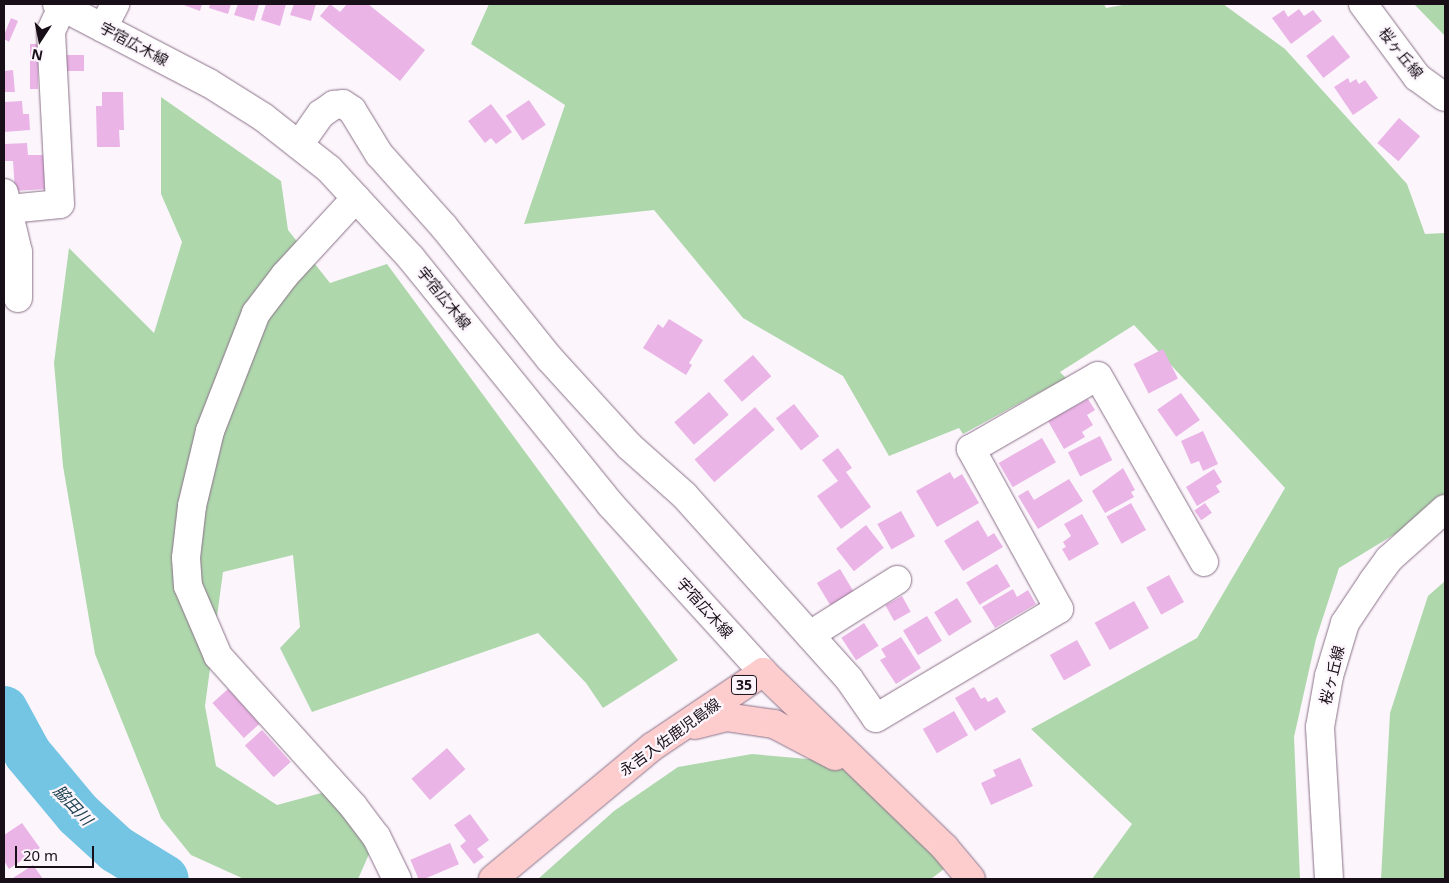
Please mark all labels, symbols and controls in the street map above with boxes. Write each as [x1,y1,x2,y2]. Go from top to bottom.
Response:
north arrow [15,15,65,65]
street label: 宇宿広木線 [97,18,171,70]
street label: 桜ヶ丘線 [1375,24,1427,82]
text: N [30,45,44,66]
street label: 宇宿広木線 [413,263,475,333]
street label: 宇宿広木線 [673,574,737,642]
street label: 桜ヶ丘線 [1316,644,1348,706]
road number: 35 [730,674,758,696]
street label: 永吉入佐鹿児島線 [616,694,724,780]
water label: 脇田川 [50,781,96,829]
scale bar [18,836,96,868]
text: 20 m [23,845,58,865]

